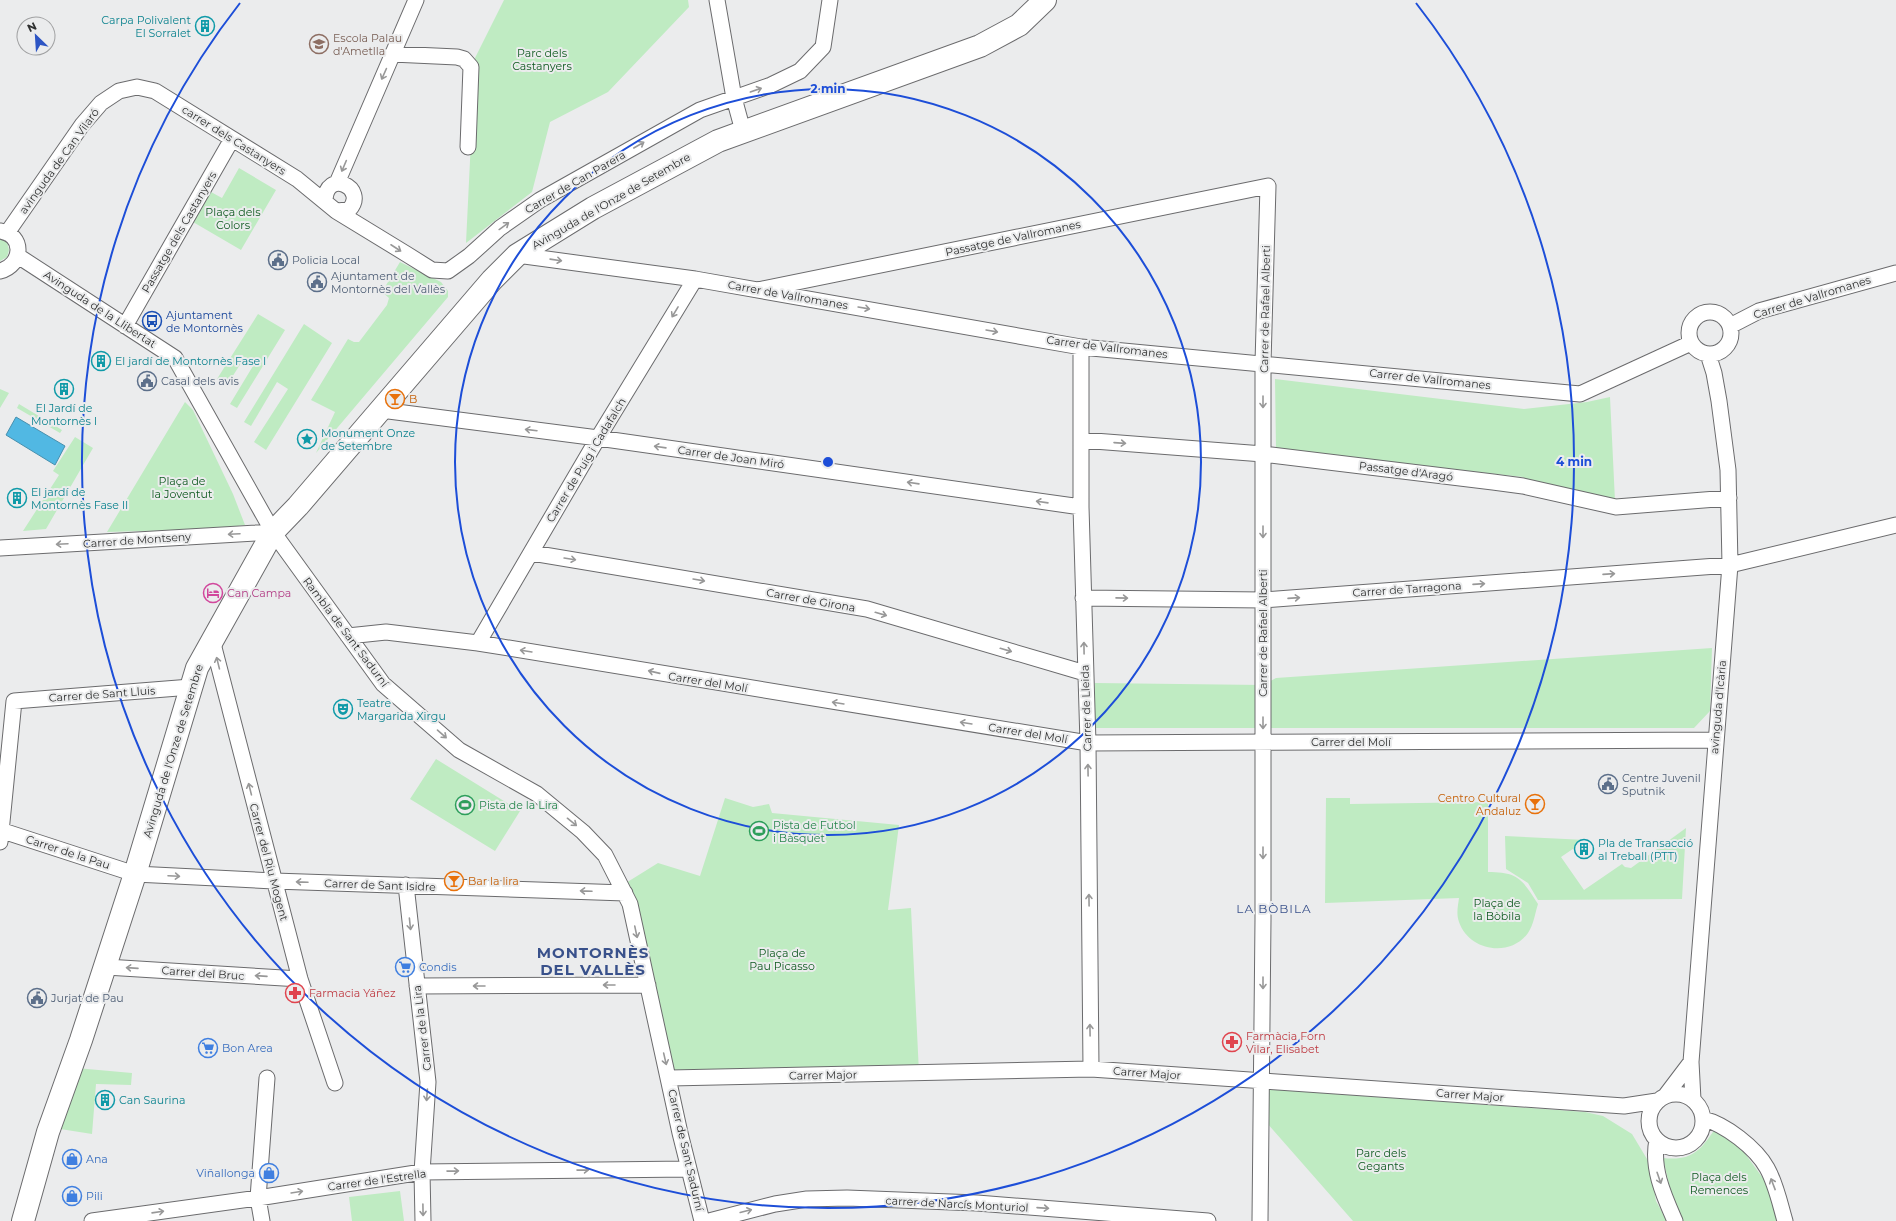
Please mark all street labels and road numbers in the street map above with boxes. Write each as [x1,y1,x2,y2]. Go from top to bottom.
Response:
street label: carrer dels Castanyers [179,102,289,178]
street label: avinguda de Can Vilaró [16,105,102,217]
street label: Carrer de Can Parera [522,147,628,217]
street label: Avinguda de l'Onze de Setembre [529,150,693,252]
street label: Passatge dels Castanyers [138,168,220,295]
street label: Passatge de Vallromanes [944,217,1083,259]
street label: Carrer de Rafael Alberti [1257,245,1273,373]
street label: Avinguda de la Llibertat [41,267,159,351]
street label: Carrer de Vallromanes [1752,272,1873,322]
street label: Carrer de Vallromanes [727,278,850,313]
street label: Carrer de Vallromanes [1046,333,1169,361]
street label: Carrer de Vallromanes [1369,366,1492,392]
street label: Carrer de Puig i Cadafalch [543,395,629,525]
street label: Carrer de Joan Miró [677,443,785,471]
street label: Passatge d'Aragó [1358,458,1454,484]
street label: Carrer de Montseny [83,529,191,551]
street label: Carrer de Rafael Alberti [1256,569,1270,697]
street label: Rambla de Sant Sadurní [300,574,392,690]
street label: Carrer de Tarragona [1352,578,1462,600]
street label: Carrer de Girona [765,585,857,615]
street label: avinguda d'Icària [1707,660,1729,754]
street label: Avinguda de l'Onze de Setembre [140,662,206,839]
street label: Carrer de Lleida [1077,664,1095,752]
street label: Carrer del Molí [667,669,750,695]
street label: Carrer de Sant Lluis [48,683,156,705]
street label: Carrer del Molí [987,720,1070,746]
street label: Carrer del Molí [1311,735,1392,749]
street label: Carrer del Riu Mogent [247,802,292,923]
street label: Carrer de la Pau [24,832,112,872]
street label: Carrer de Sant Isidre [324,876,436,894]
street label: Carrer del Bruc [161,963,245,983]
street label: Carrer de la Lira [410,984,434,1072]
street label: Carrer Major [1113,1064,1181,1082]
street label: Carrer Major [789,1067,857,1083]
street label: Carrer Major [1436,1086,1504,1104]
street label: Carrer de Sant Sadurní [665,1088,707,1213]
street label: Carrer de l'Estrella [327,1166,427,1194]
street label: carrer de Narcís Monturiol [885,1193,1029,1215]

